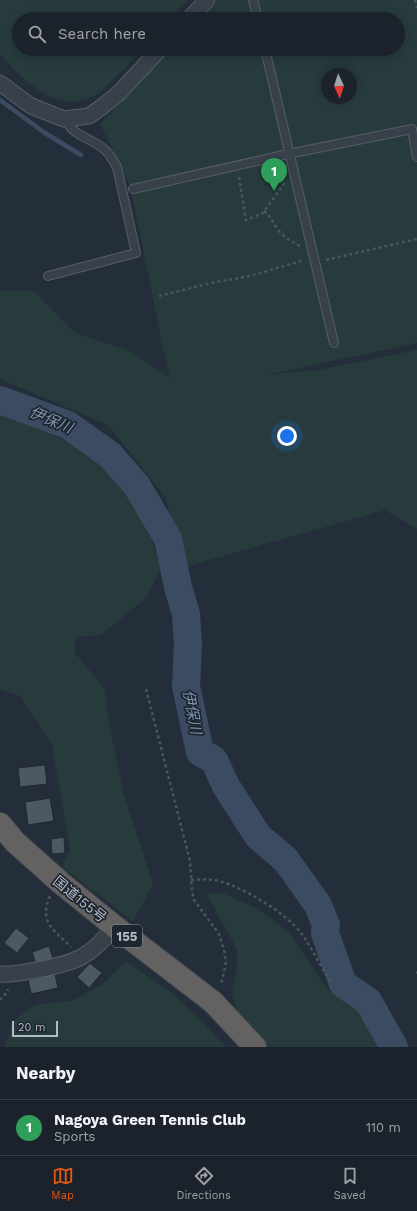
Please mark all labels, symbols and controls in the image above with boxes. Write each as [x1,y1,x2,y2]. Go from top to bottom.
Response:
search box [12,12,405,56]
icon: search [26,23,48,45]
text: Search here [58,25,146,43]
north arrow [321,68,357,104]
pin: 1 [261,158,287,191]
water label: 伊保川 [27,403,77,438]
your location [277,426,297,446]
water label: 伊保川 [179,688,206,738]
street label: 国道155号 [50,873,110,925]
road number: 155 [112,925,142,947]
scale bar [12,1019,58,1038]
text: 20 m [18,1021,46,1034]
text: Nearby [16,1063,75,1083]
text: Nagoya Green Tennis Club [54,1111,246,1129]
text: 1 [26,1120,32,1135]
text: 110 m [366,1120,401,1135]
text: Sports [54,1129,95,1144]
tab: Map [51,1165,74,1202]
tab: Directions [177,1165,231,1202]
tab: Saved [334,1165,366,1202]

